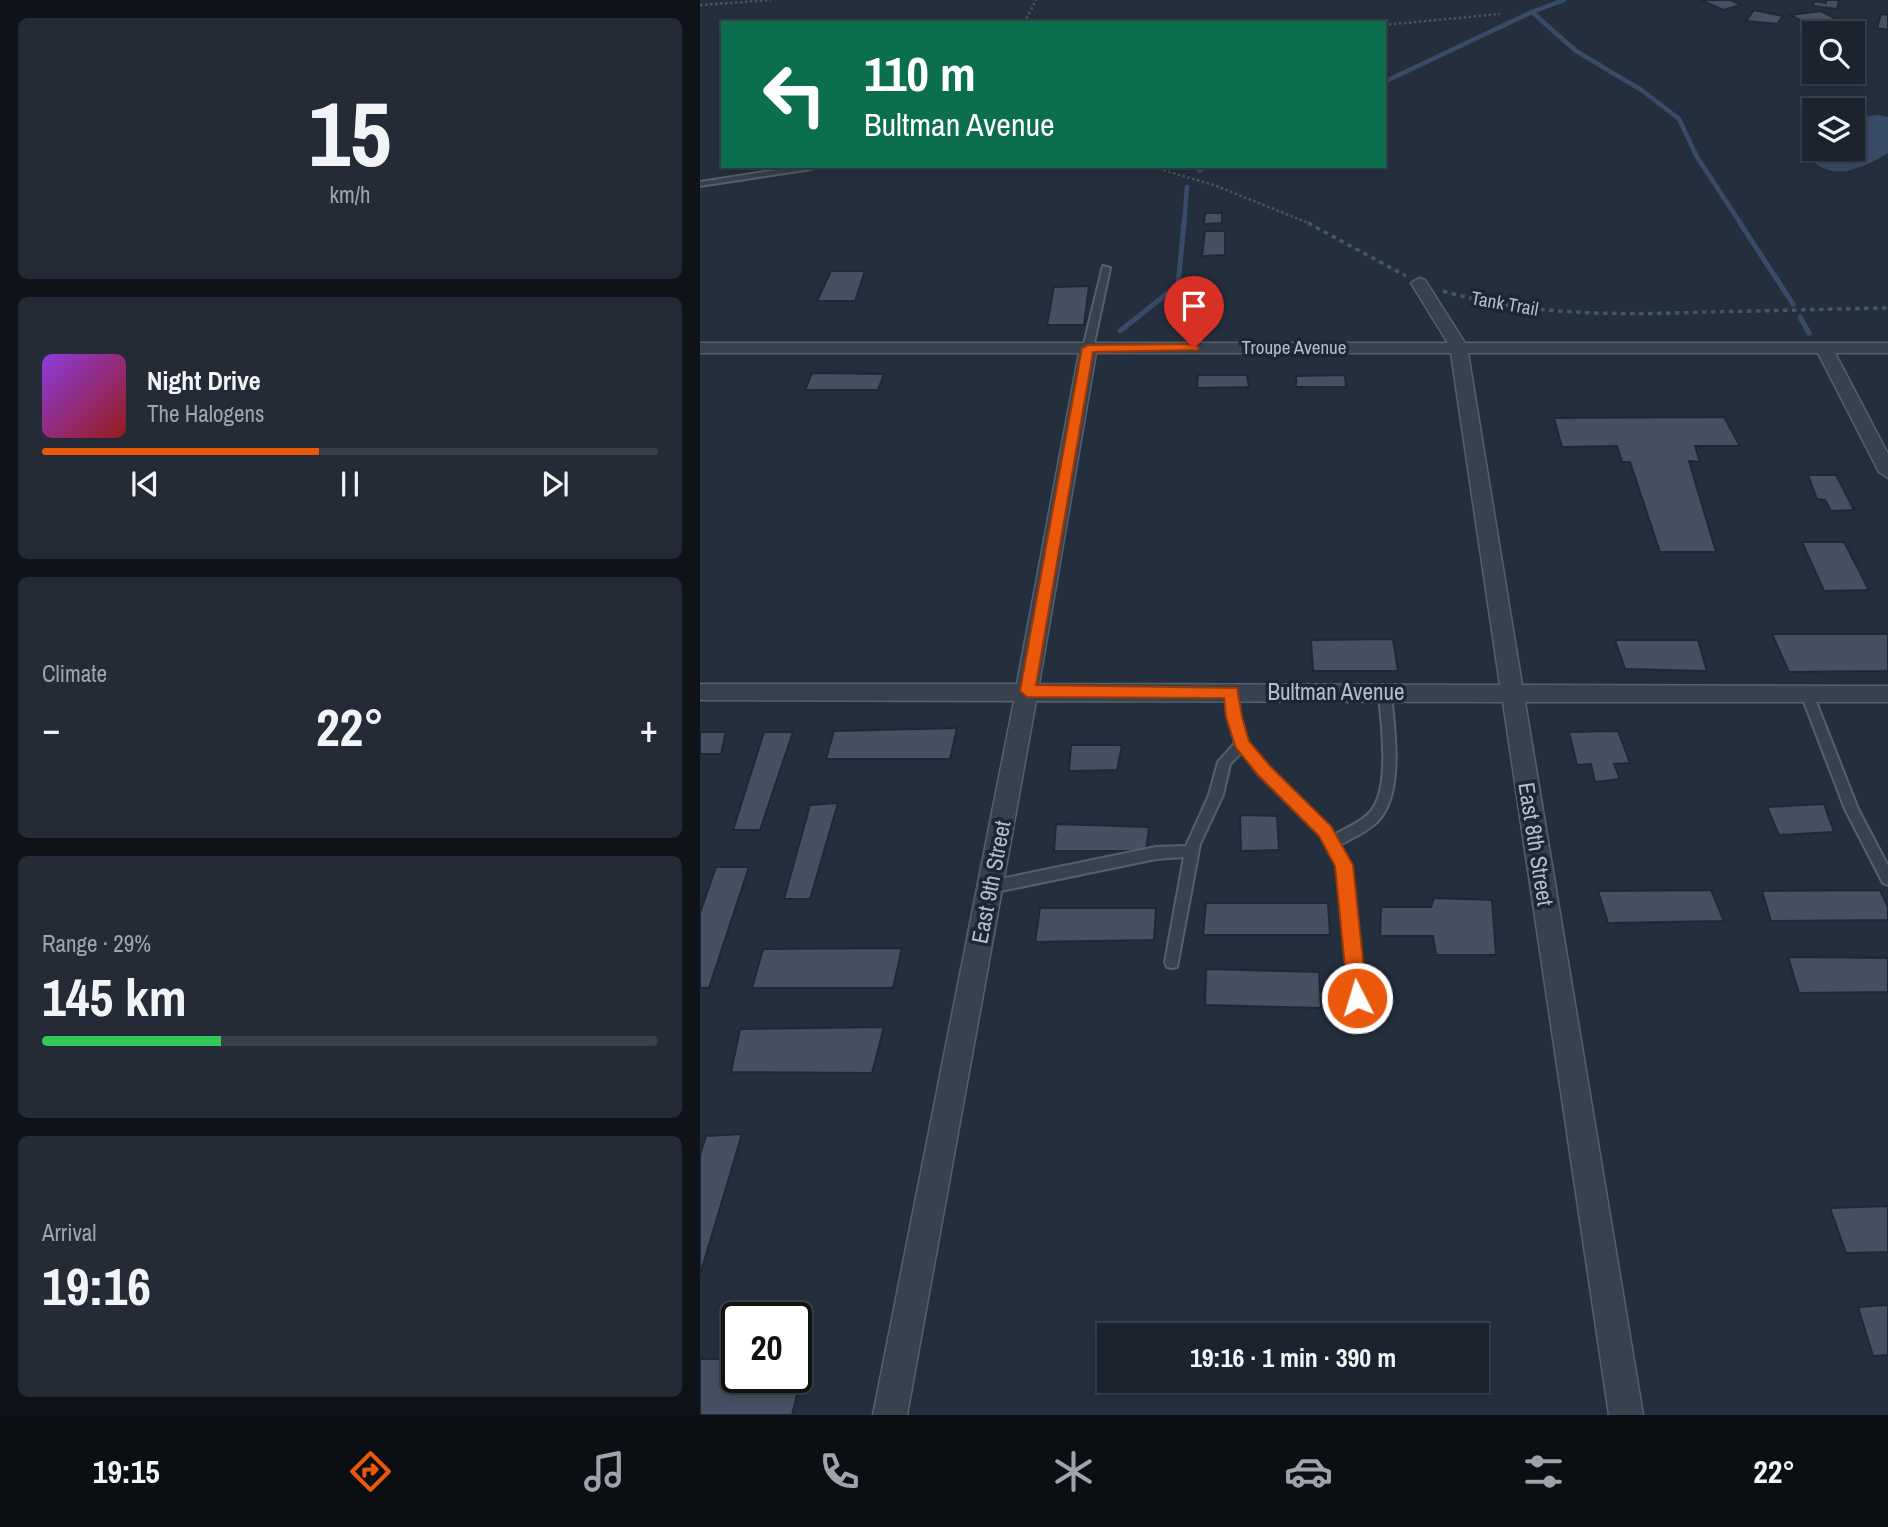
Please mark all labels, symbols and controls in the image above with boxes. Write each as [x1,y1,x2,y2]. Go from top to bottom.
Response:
map controls [1802,21,1865,161]
button: search [1802,21,1865,84]
text: 110 m [864,40,976,106]
icon: left [749,49,840,140]
text: 15 [309,72,392,194]
button: layers [1802,98,1865,161]
text: Bultman Avenue [864,103,1055,146]
text: km/h [330,179,370,210]
pin [1164,276,1224,348]
street label: Tank Trail [1469,284,1541,322]
icon: arrive [1175,287,1213,325]
street label: Troupe Avenue [1242,334,1346,360]
text: Night Drive [147,363,261,398]
text: The Halogens [147,398,264,429]
icon: previous [126,465,164,503]
icon: pause [331,465,369,503]
icon: next [536,465,574,503]
text: Climate [42,658,107,689]
street label: Bultman Avenue [1267,676,1405,707]
text: 22° [316,692,384,762]
text: − [42,703,60,754]
text: + [640,703,658,754]
street label: East 8th Street [1511,780,1562,908]
street label: East 9th Street [963,818,1018,946]
text: Range · 29% [42,928,151,959]
position arrow [1320,961,1394,1035]
text: 145 km [42,962,187,1032]
text: Arrival [42,1217,97,1248]
text: 19:16 [42,1251,151,1321]
speed limit sign: 20 [721,1302,812,1393]
text: 19:16 · 1 min · 390 m [1190,1340,1396,1375]
icon: directions [346,1447,395,1496]
icon: music [580,1447,629,1496]
icon: phone [815,1447,864,1496]
icon: climate [1049,1447,1098,1496]
icon: car [1284,1447,1333,1496]
icon: filters [1519,1447,1568,1496]
text: 19:15 [93,1450,160,1493]
text: 22° [1753,1450,1795,1493]

